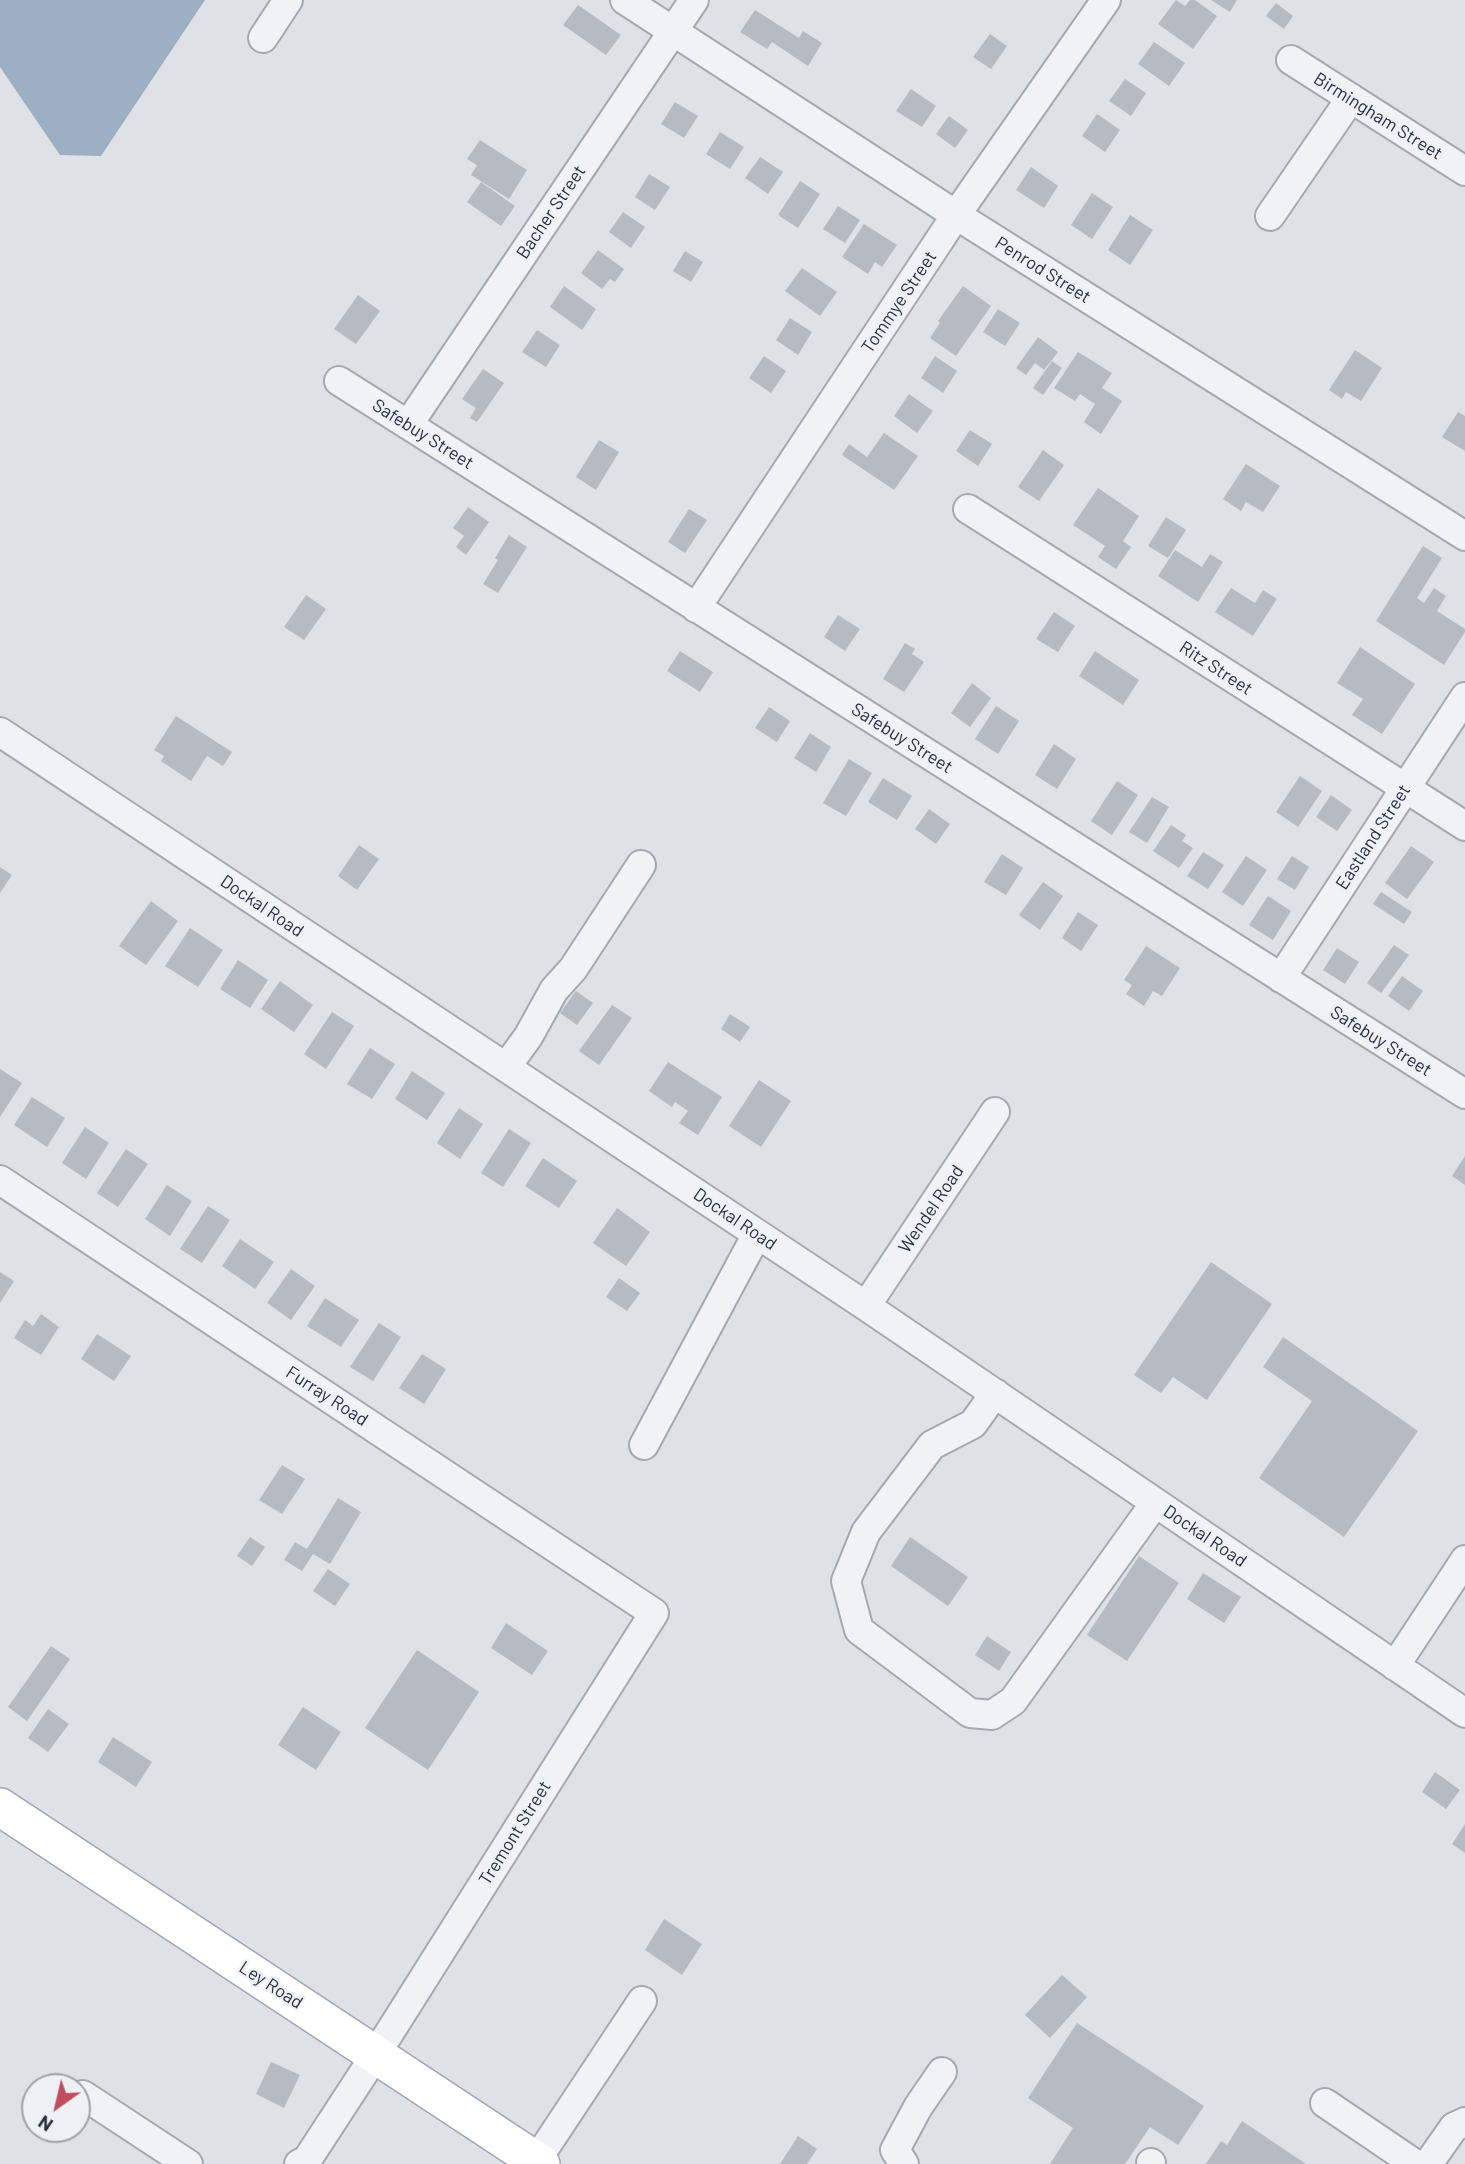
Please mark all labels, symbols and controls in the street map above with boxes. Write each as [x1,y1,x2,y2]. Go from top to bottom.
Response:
street label: Birmingham Street [1310,68,1446,164]
street label: Bacher Street [512,161,590,263]
street label: Penrod Street [991,232,1095,308]
street label: Tommye Street [857,247,941,357]
street label: Safebuy Street [368,394,478,474]
street label: Ritz Street [1175,636,1257,700]
street label: Safebuy Street [847,698,957,778]
street label: Eastland Street [1331,780,1415,894]
street label: Dockal Road [216,870,308,942]
street label: Safebuy Street [1326,1001,1436,1081]
street label: Wendel Road [894,1161,968,1257]
street label: Dockal Road [689,1183,781,1255]
street label: Furray Road [282,1361,372,1431]
street label: Dockal Road [1159,1500,1251,1572]
street label: Tremont Street [474,1777,556,1889]
street label: Ley Road [235,1957,307,2013]
north arrow [21,2073,91,2143]
text: N [33,2111,57,2137]

